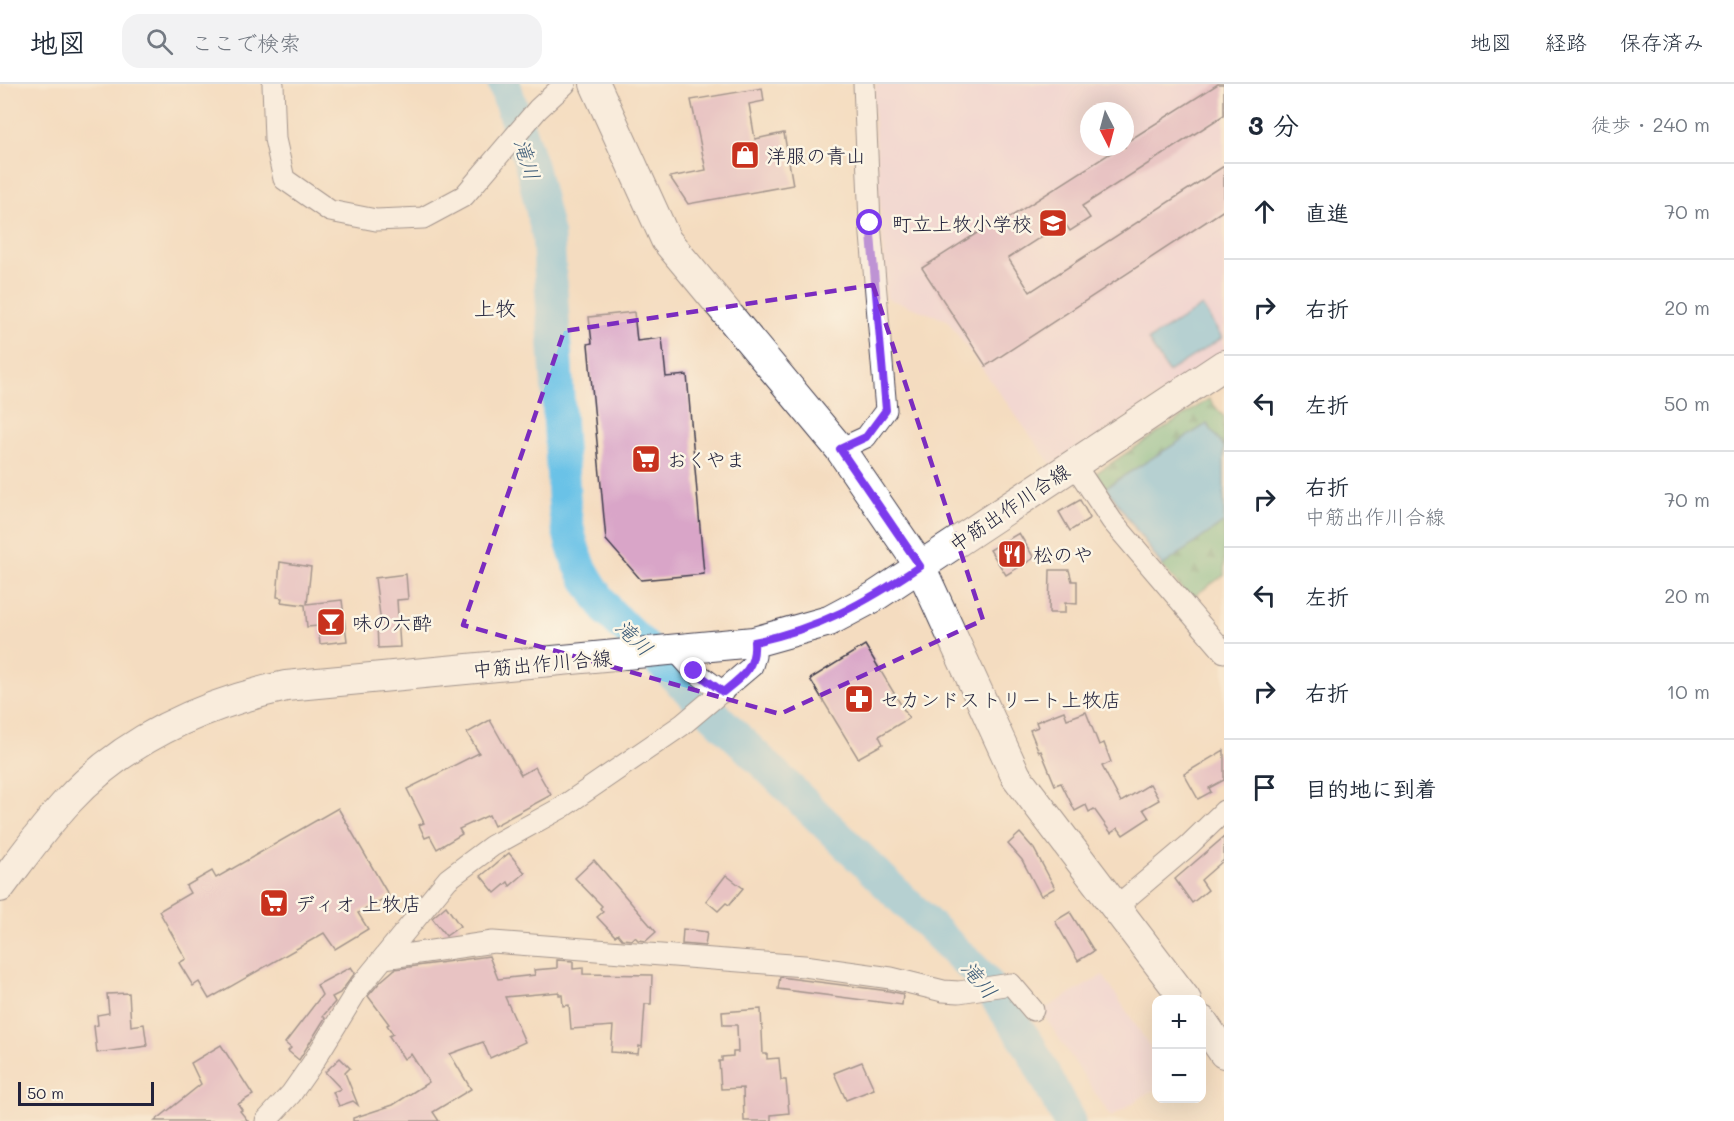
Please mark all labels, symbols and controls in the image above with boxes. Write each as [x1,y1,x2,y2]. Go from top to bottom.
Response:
search box [122,14,542,68]
text: 地図 [30,24,86,60]
icon: search [143,25,176,58]
text: ここで検索 [191,28,301,57]
text: 地図 [1470,28,1512,55]
text: 経路 [1545,28,1587,55]
text: 保存済み [1620,28,1704,55]
north arrow [1080,102,1134,156]
text: 3 分 [1248,108,1299,142]
text: 徒歩 · 240 m [1591,111,1710,137]
water label: 滝川 [509,135,547,183]
shop icon: 洋服の青山 [729,139,761,171]
place label: 洋服の青山 [766,142,866,168]
icon: ahead [1248,195,1281,228]
text: 直進 [1305,198,1349,227]
text: 70 m [1664,198,1710,224]
school or university icon: 町立上牧小学校 [1037,207,1069,239]
route start [856,209,882,235]
place label: 町立上牧小学校 [892,210,1032,236]
icon: right [1248,291,1281,324]
district label: 上牧 [474,294,516,321]
text: 右折 [1305,294,1349,323]
text: 20 m [1664,294,1710,320]
icon: left [1248,387,1281,420]
text: 左折 [1305,390,1349,419]
text: 50 m [1664,390,1710,416]
supermarket icon: おくやま [630,443,662,475]
place label: おくやま [667,446,746,472]
street label: 中筋出作川合線 [944,457,1074,557]
text: 右折 [1305,472,1349,501]
icon: right [1248,483,1281,516]
text: 70 m [1664,486,1710,512]
text: 中筋出作川合線 [1305,503,1445,529]
restaurant icon: 松のや [996,538,1028,570]
place label: 松のや [1033,541,1093,567]
icon: left [1248,579,1281,612]
text: 左折 [1305,582,1349,611]
text: 20 m [1664,582,1710,608]
bar icon: 味の六酔 [315,606,347,638]
place label: 味の六酔 [352,609,432,635]
water label: 滝川 [611,613,659,661]
street label: 中筋出作川合線 [471,644,613,682]
route end [680,657,706,683]
icon: right [1248,675,1281,708]
text: 右折 [1305,678,1349,707]
text: 10 m [1666,678,1710,704]
pharmacy icon: セカンドストリート上牧店 [843,683,875,715]
place label: セカンドストリート上牧店 [880,686,1122,712]
icon: arrive [1248,771,1281,804]
text: 目的地に到着 [1305,774,1437,803]
supermarket icon: ディオ 上牧店 [258,887,290,919]
place label: ディオ 上牧店 [295,890,421,916]
water label: 滝川 [956,954,1004,1004]
map controls [1152,995,1206,1103]
button: + [1152,995,1206,1049]
button: − [1152,1049,1206,1103]
scale bar [18,1079,154,1106]
text: 50 m [27,1082,64,1103]

